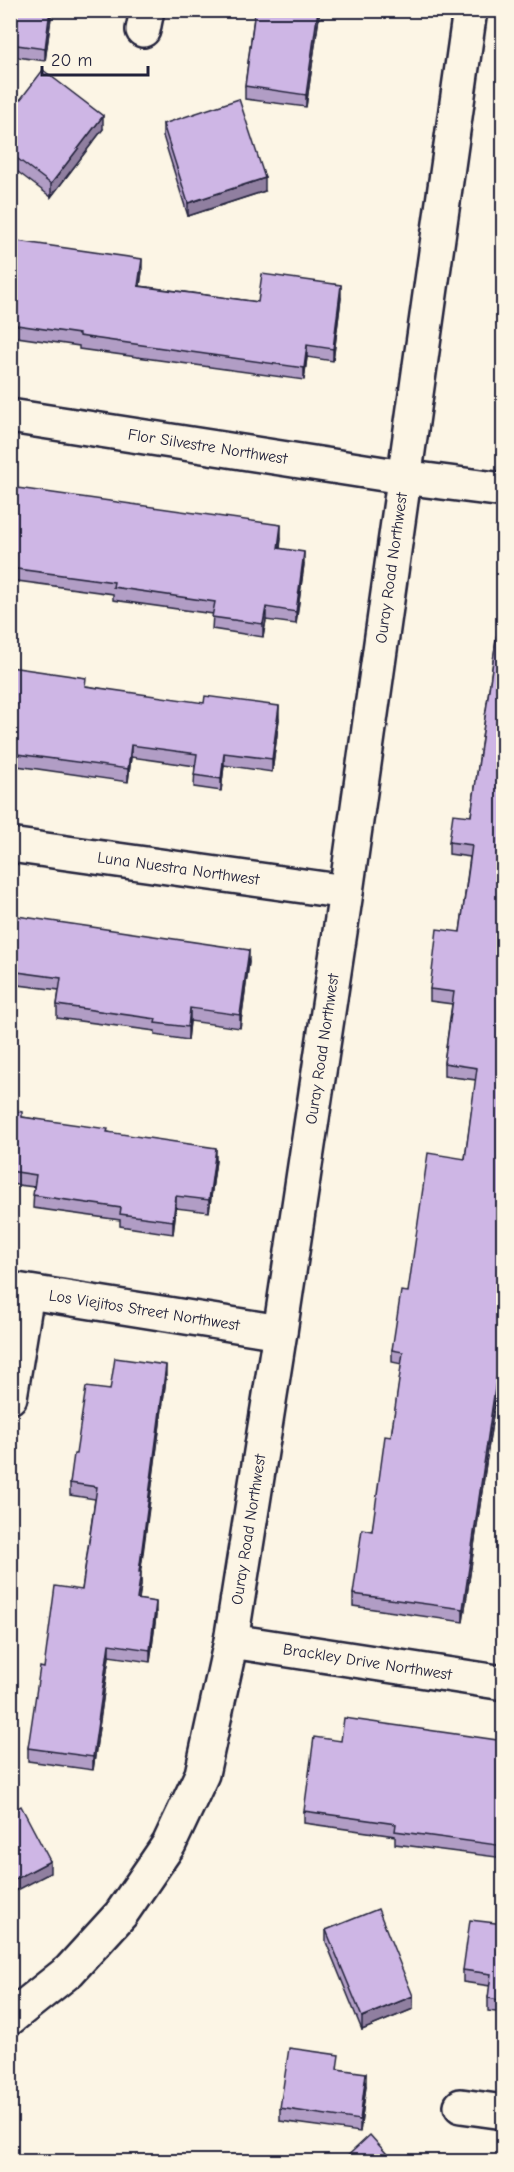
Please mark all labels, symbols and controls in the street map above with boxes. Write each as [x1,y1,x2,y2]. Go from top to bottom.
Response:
scale bar [42,39,148,77]
text: 20 m [51,50,92,71]
street label: Flor Silvestre Northwest [127,425,289,468]
street label: Ouray Road Northwest [372,491,411,645]
street label: Luna Nuestra Northwest [96,848,261,889]
street label: Ouray Road Northwest [302,972,343,1126]
street label: Los Viejitos Street Northwest [48,1286,241,1335]
street label: Ouray Road Northwest [228,1452,270,1606]
street label: Brackley Drive Northwest [282,1640,454,1684]

